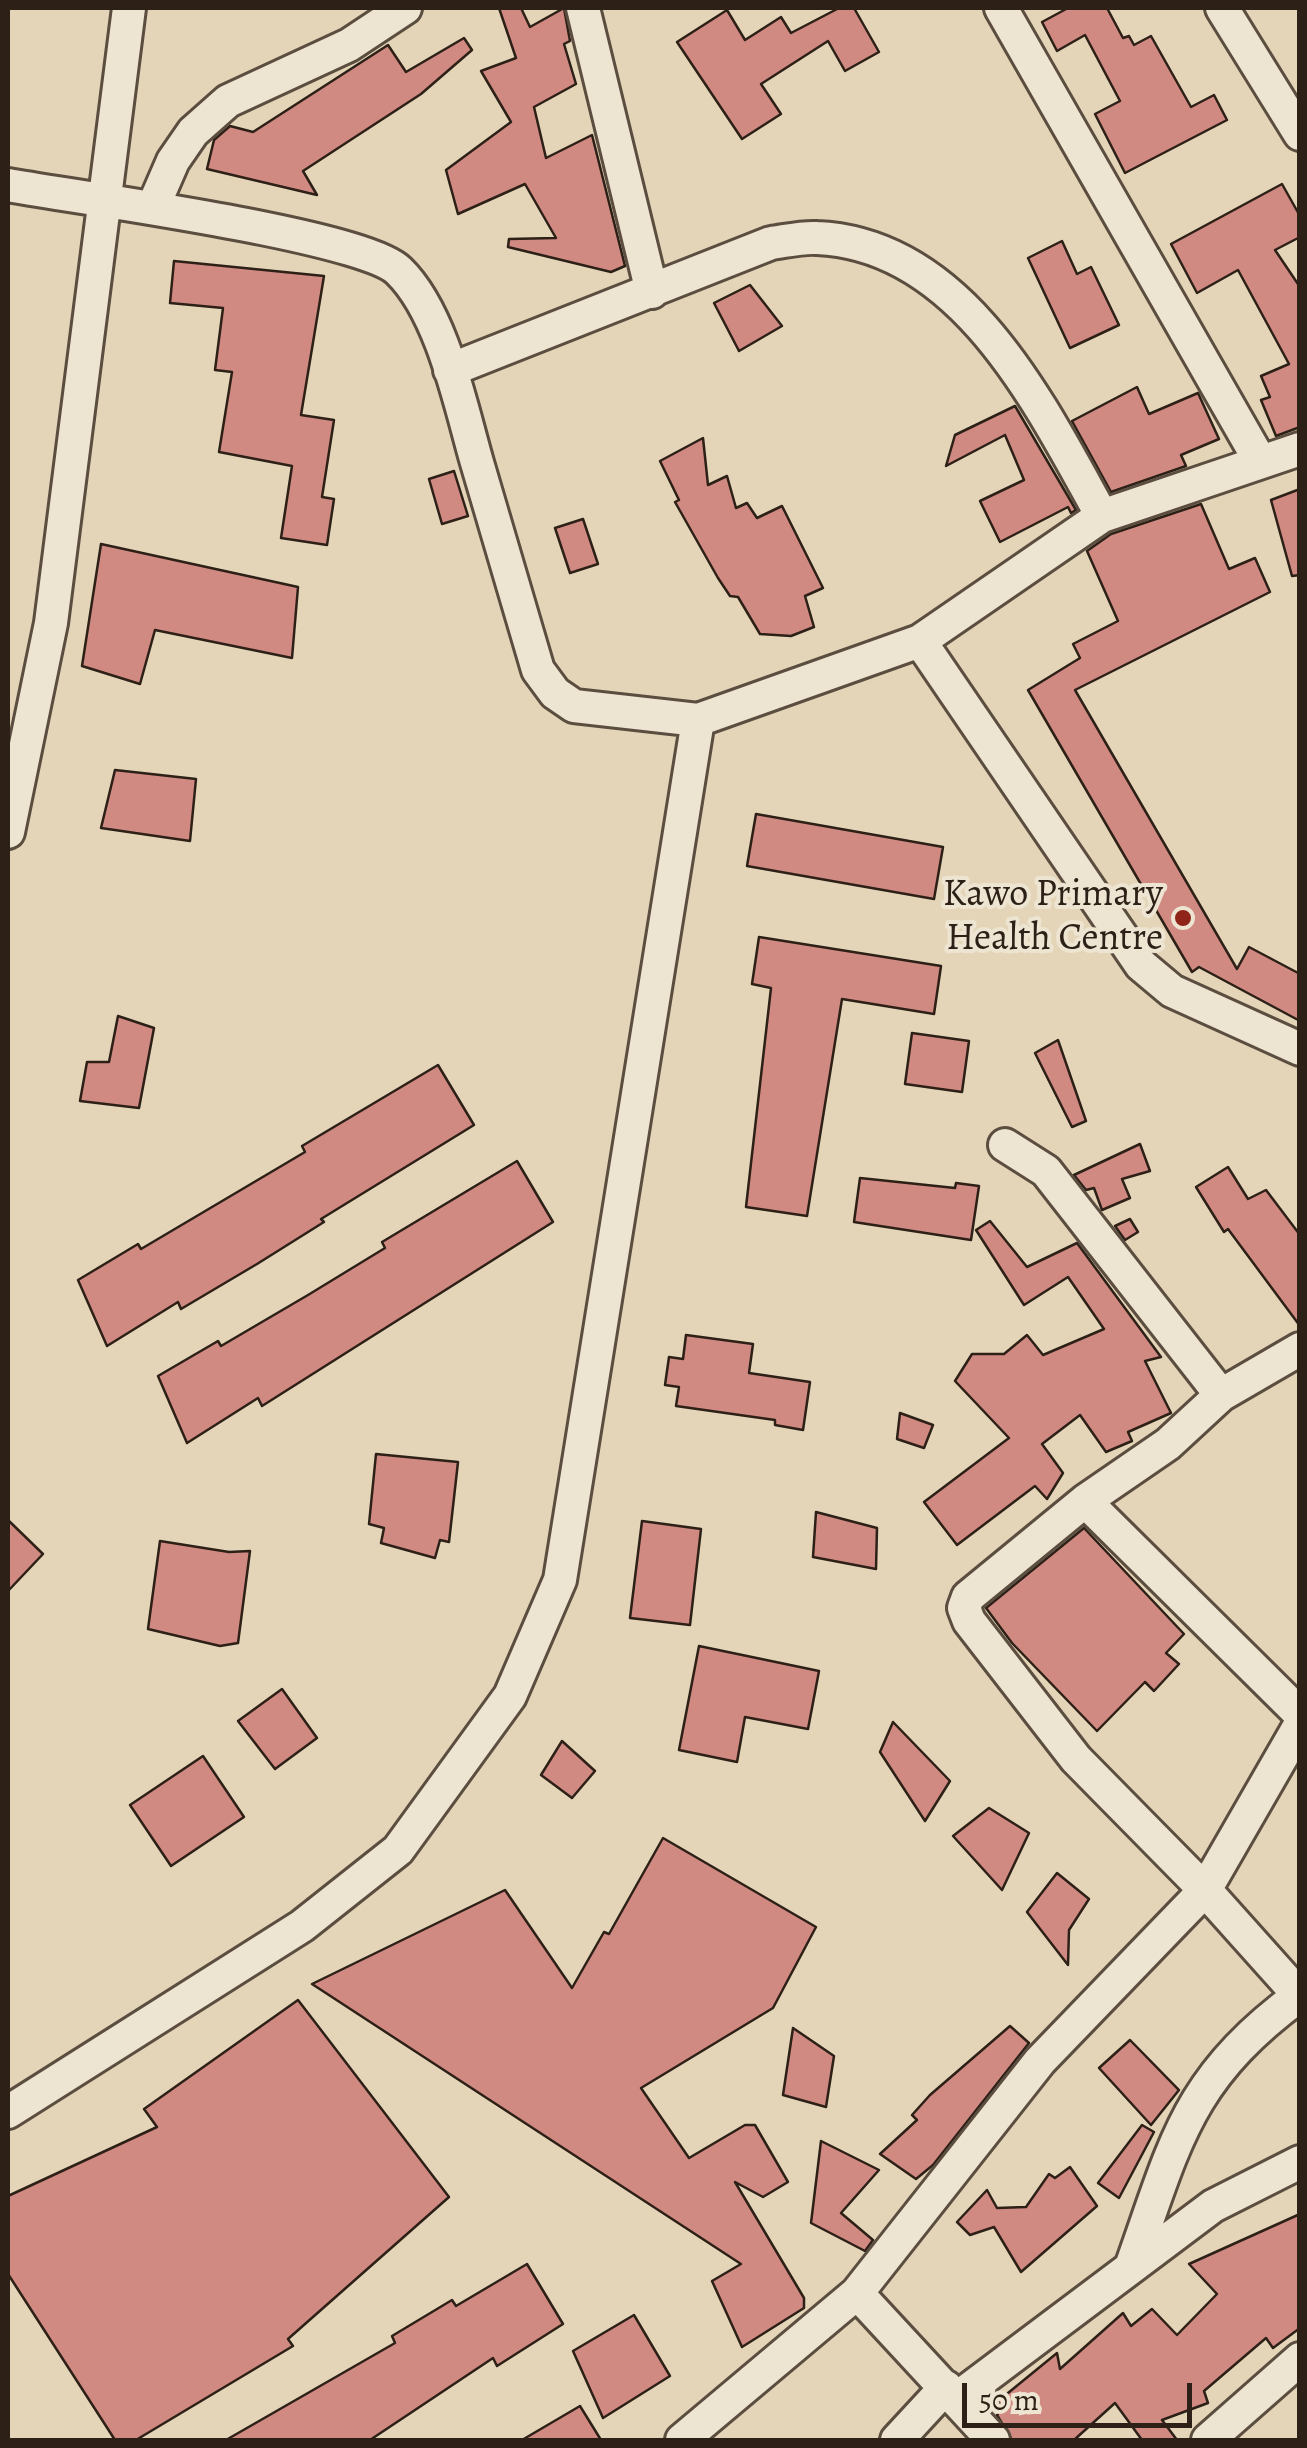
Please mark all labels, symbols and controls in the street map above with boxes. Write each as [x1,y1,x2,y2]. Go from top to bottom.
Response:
place label: Kawo Primary Health Centre [943,873,1163,962]
marker: Kawo Primary Health Centre [1172,907,1194,929]
scale bar [967,2363,1197,2425]
text: 50 m [979,2380,1039,2420]

